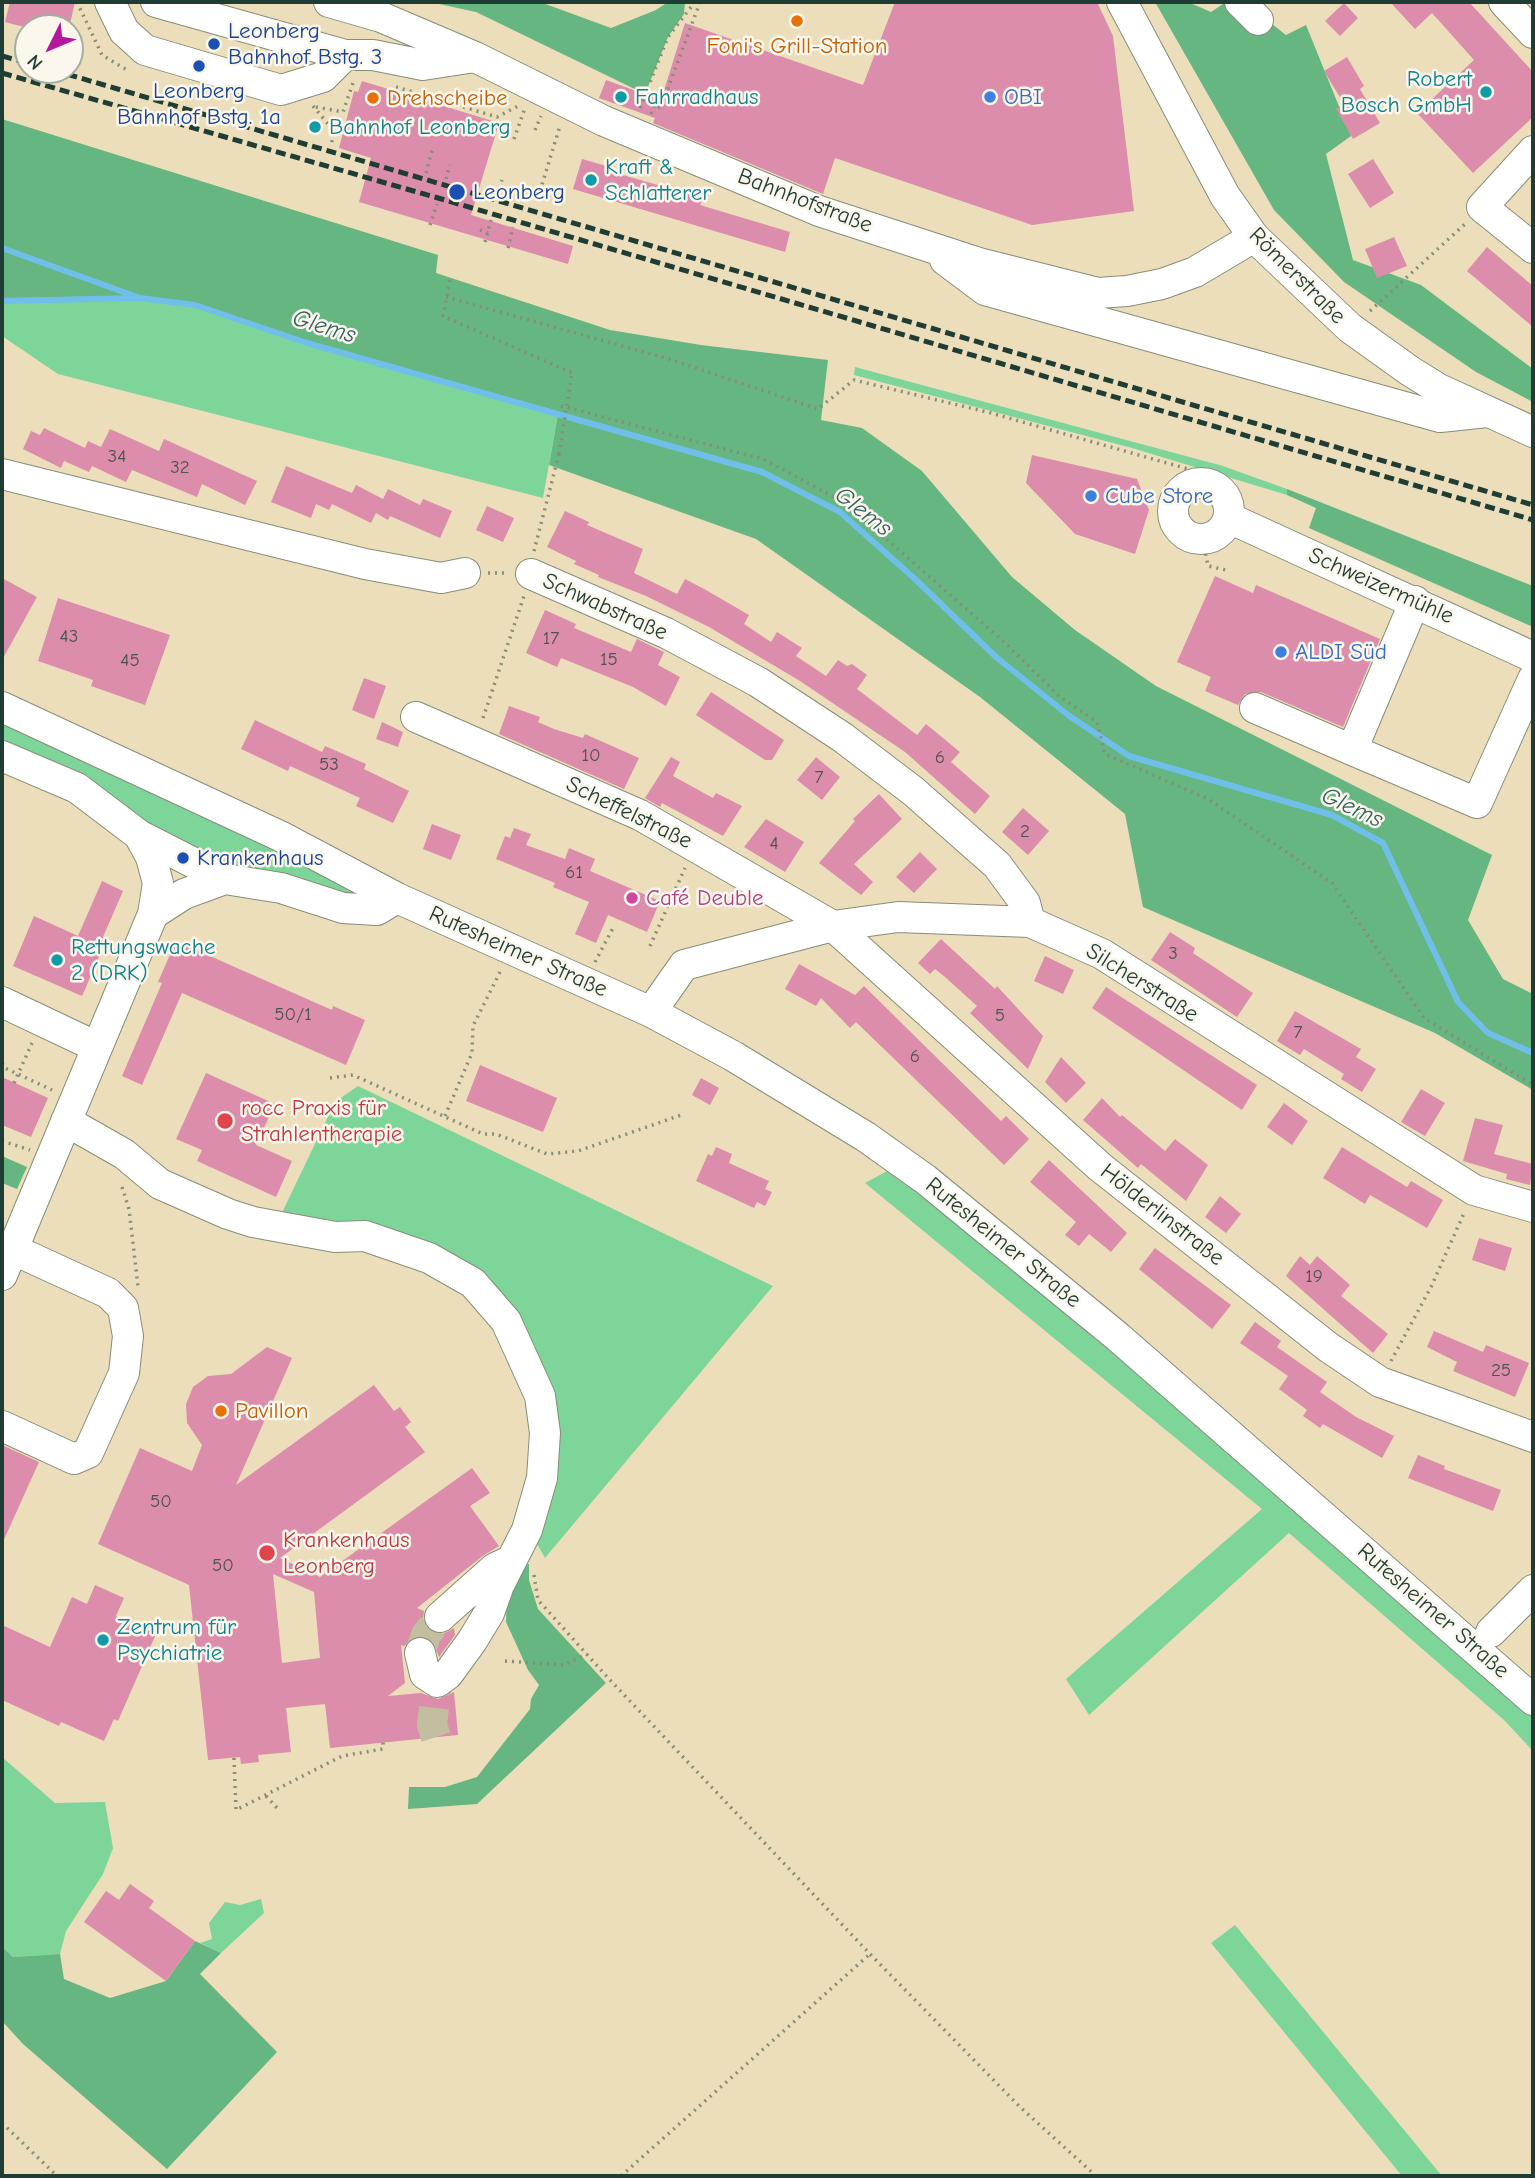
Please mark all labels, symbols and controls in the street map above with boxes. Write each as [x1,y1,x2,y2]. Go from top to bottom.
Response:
marker: Foni's Grill-Station [789,13,805,29]
north arrow [14,14,84,84]
place label: Leonberg Bahnhof Bstg. 3 [228,17,382,71]
place label: Foni's Grill-Station [706,32,888,60]
marker: Leonberg Bahnhof Bstg. 3 [206,36,222,52]
text: N [23,50,47,74]
marker: Leonberg Bahnhof Bstg. 1a [191,58,207,74]
place label: Robert Bosch GmbH [1341,65,1472,119]
place label: Leonberg Bahnhof Bstg. 1a [117,77,281,131]
place label: Fahrradhaus [635,83,759,111]
place label: OBI [1004,83,1042,111]
place label: Drehscheibe [387,84,507,112]
marker: Robert Bosch GmbH [1478,84,1494,100]
marker: Fahrradhaus [613,89,629,105]
marker: OBI [982,89,998,105]
marker: Drehscheibe [365,90,381,106]
place label: Bahnhof Leonberg [329,113,511,141]
marker: Bahnhof Leonberg [307,119,323,135]
place label: Kraft & Schlatterer [605,153,711,207]
street label: Bahnhofstraße [734,163,876,239]
marker: Kraft & Schlatterer [583,172,599,188]
place label: Leonberg [473,178,565,206]
marker: Leonberg [447,182,467,202]
street label: Römerstraße [1243,222,1351,330]
water label: Glems [289,304,359,350]
house number: 34 [108,446,126,468]
house number: 32 [170,457,190,479]
water label: Glems [829,481,897,543]
place label: Cube Store [1105,482,1213,510]
marker: Cube Store [1083,488,1099,504]
street label: Schweizermühle [1304,542,1458,630]
street label: Schwabstraße [538,567,672,647]
house number: 43 [60,626,78,648]
house number: 17 [543,628,559,650]
place label: ALDI Süd [1295,638,1387,666]
marker: ALDI Süd [1273,644,1289,660]
house number: 15 [600,649,618,671]
house number: 45 [120,650,140,672]
house number: 10 [581,745,601,767]
house number: 6 [935,747,945,769]
house number: 53 [319,754,339,776]
house number: 7 [815,767,823,789]
street label: Scheffelstraße [561,771,697,855]
water label: Glems [1317,781,1387,835]
house number: 2 [1020,821,1030,843]
house number: 4 [769,833,779,855]
place label: Krankenhaus [197,844,324,872]
marker: Krankenhaus [175,850,191,866]
house number: 61 [565,862,583,884]
place label: Café Deuble [646,884,764,912]
marker: Café Deuble [624,890,640,906]
street label: Rutesheimer Straße [425,900,611,1004]
place label: Rettungswache 2 (DRK) [71,933,215,987]
street label: Silcherstraße [1081,938,1203,1028]
house number: 3 [1168,943,1178,965]
marker: Rettungswache 2 (DRK) [49,952,65,968]
house number: 50/1 [274,1004,312,1026]
house number: 5 [995,1005,1005,1027]
house number: 7 [1294,1022,1302,1044]
house number: 6 [910,1046,920,1068]
place label: rocc Praxis für Strahlentherapie [241,1094,402,1148]
marker: rocc Praxis für Strahlentherapie [215,1111,235,1131]
street label: Hölderlinstraße [1094,1158,1230,1272]
street label: Rutesheimer Straße [920,1172,1086,1314]
house number: 19 [1305,1266,1323,1288]
house number: 25 [1491,1360,1511,1382]
place label: Pavillon [235,1397,309,1425]
marker: Pavillon [213,1403,229,1419]
house number: 50 [150,1491,172,1513]
place label: Krankenhaus Leonberg [283,1526,410,1580]
street label: Rutesheimer Straße [1351,1537,1515,1685]
marker: Krankenhaus Leonberg [257,1543,277,1563]
house number: 50 [212,1555,234,1577]
place label: Zentrum für Psychiatrie [117,1613,236,1667]
marker: Zentrum für Psychiatrie [95,1632,111,1648]

